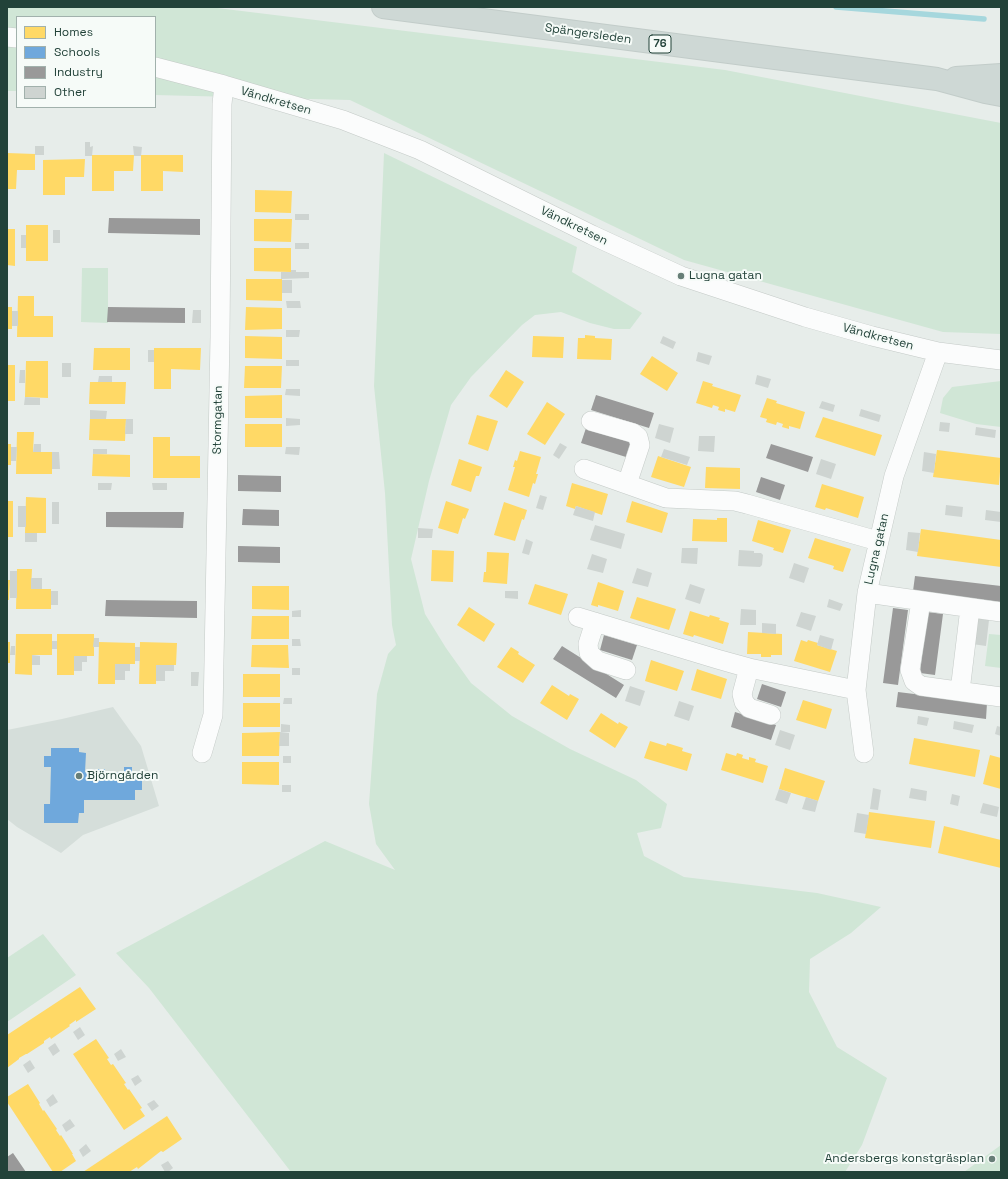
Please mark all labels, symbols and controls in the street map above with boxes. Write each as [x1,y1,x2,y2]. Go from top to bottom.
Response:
legend [16,16,156,108]
street label: Spängersleden [544,21,632,47]
text: Homes [54,24,93,40]
road number: 76 [649,35,671,53]
text: Schools [54,44,100,60]
text: Industry [54,64,103,80]
text: Other [54,84,87,100]
street label: Vändkretsen [239,84,313,118]
street label: Vändkretsen [538,204,610,248]
place label: Lugna gatan [689,269,762,283]
marker: Lugna gatan [676,271,686,281]
street label: Vändkretsen [841,321,915,353]
street label: Stormgatan [210,385,226,455]
street label: Lugna gatan [862,512,892,586]
place label: Björngården [87,769,158,783]
marker: Björngården [74,771,84,781]
place label: Andersbergs konstgräsplan [825,1152,984,1166]
marker: Andersbergs konstgräsplan [987,1154,997,1164]

